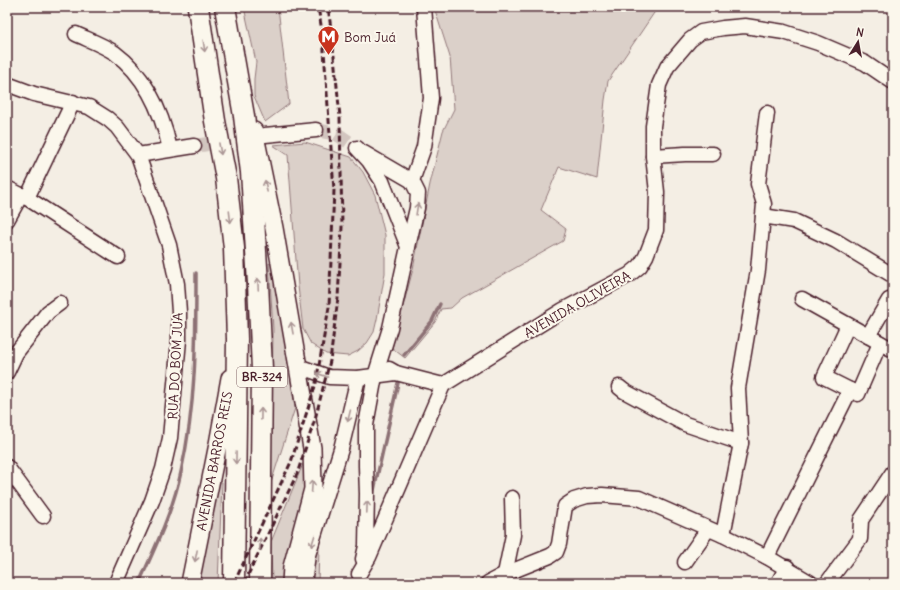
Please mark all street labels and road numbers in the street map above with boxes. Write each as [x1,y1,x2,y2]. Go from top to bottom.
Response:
street label: AVENIDA OLIVEIRA [521,267,633,342]
street label: RUA DO BOM JUA [164,312,187,420]
road number: BR-324 [237,367,287,387]
street label: AVENIDA BARROS REIS [193,390,236,532]

